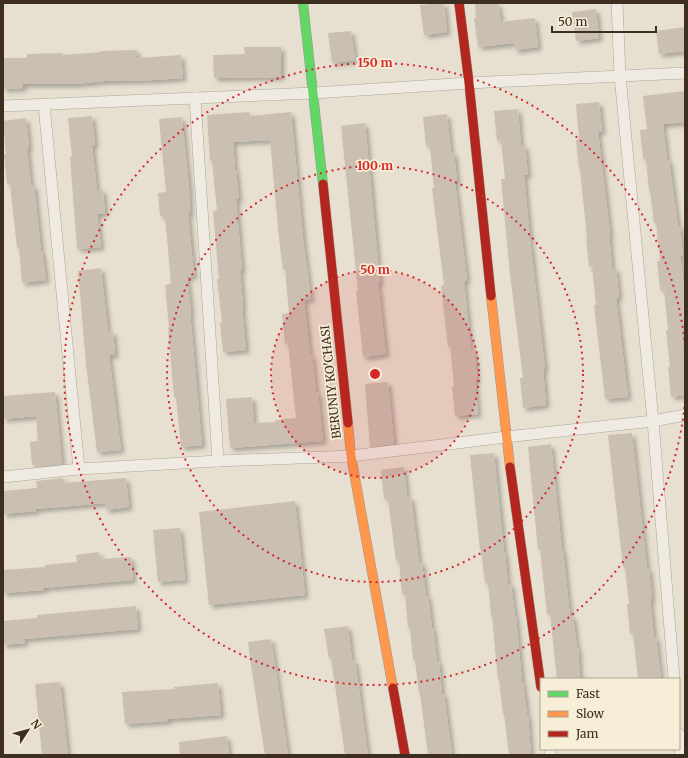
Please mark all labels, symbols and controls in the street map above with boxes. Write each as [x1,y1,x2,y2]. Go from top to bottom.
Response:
scale bar [552,8,656,34]
text: 50 m [558,14,587,29]
text: 150 m [358,55,393,70]
text: 100 m [357,158,393,173]
text: 50 m [360,262,390,277]
street label: BERUNIY KO'CHASI [317,324,344,440]
centre of rings [368,367,382,381]
legend [540,678,680,750]
text: Fast [576,686,600,701]
text: Slow [576,706,605,721]
north arrow [8,710,48,750]
text: N [28,716,44,732]
text: Jam [575,726,599,741]

